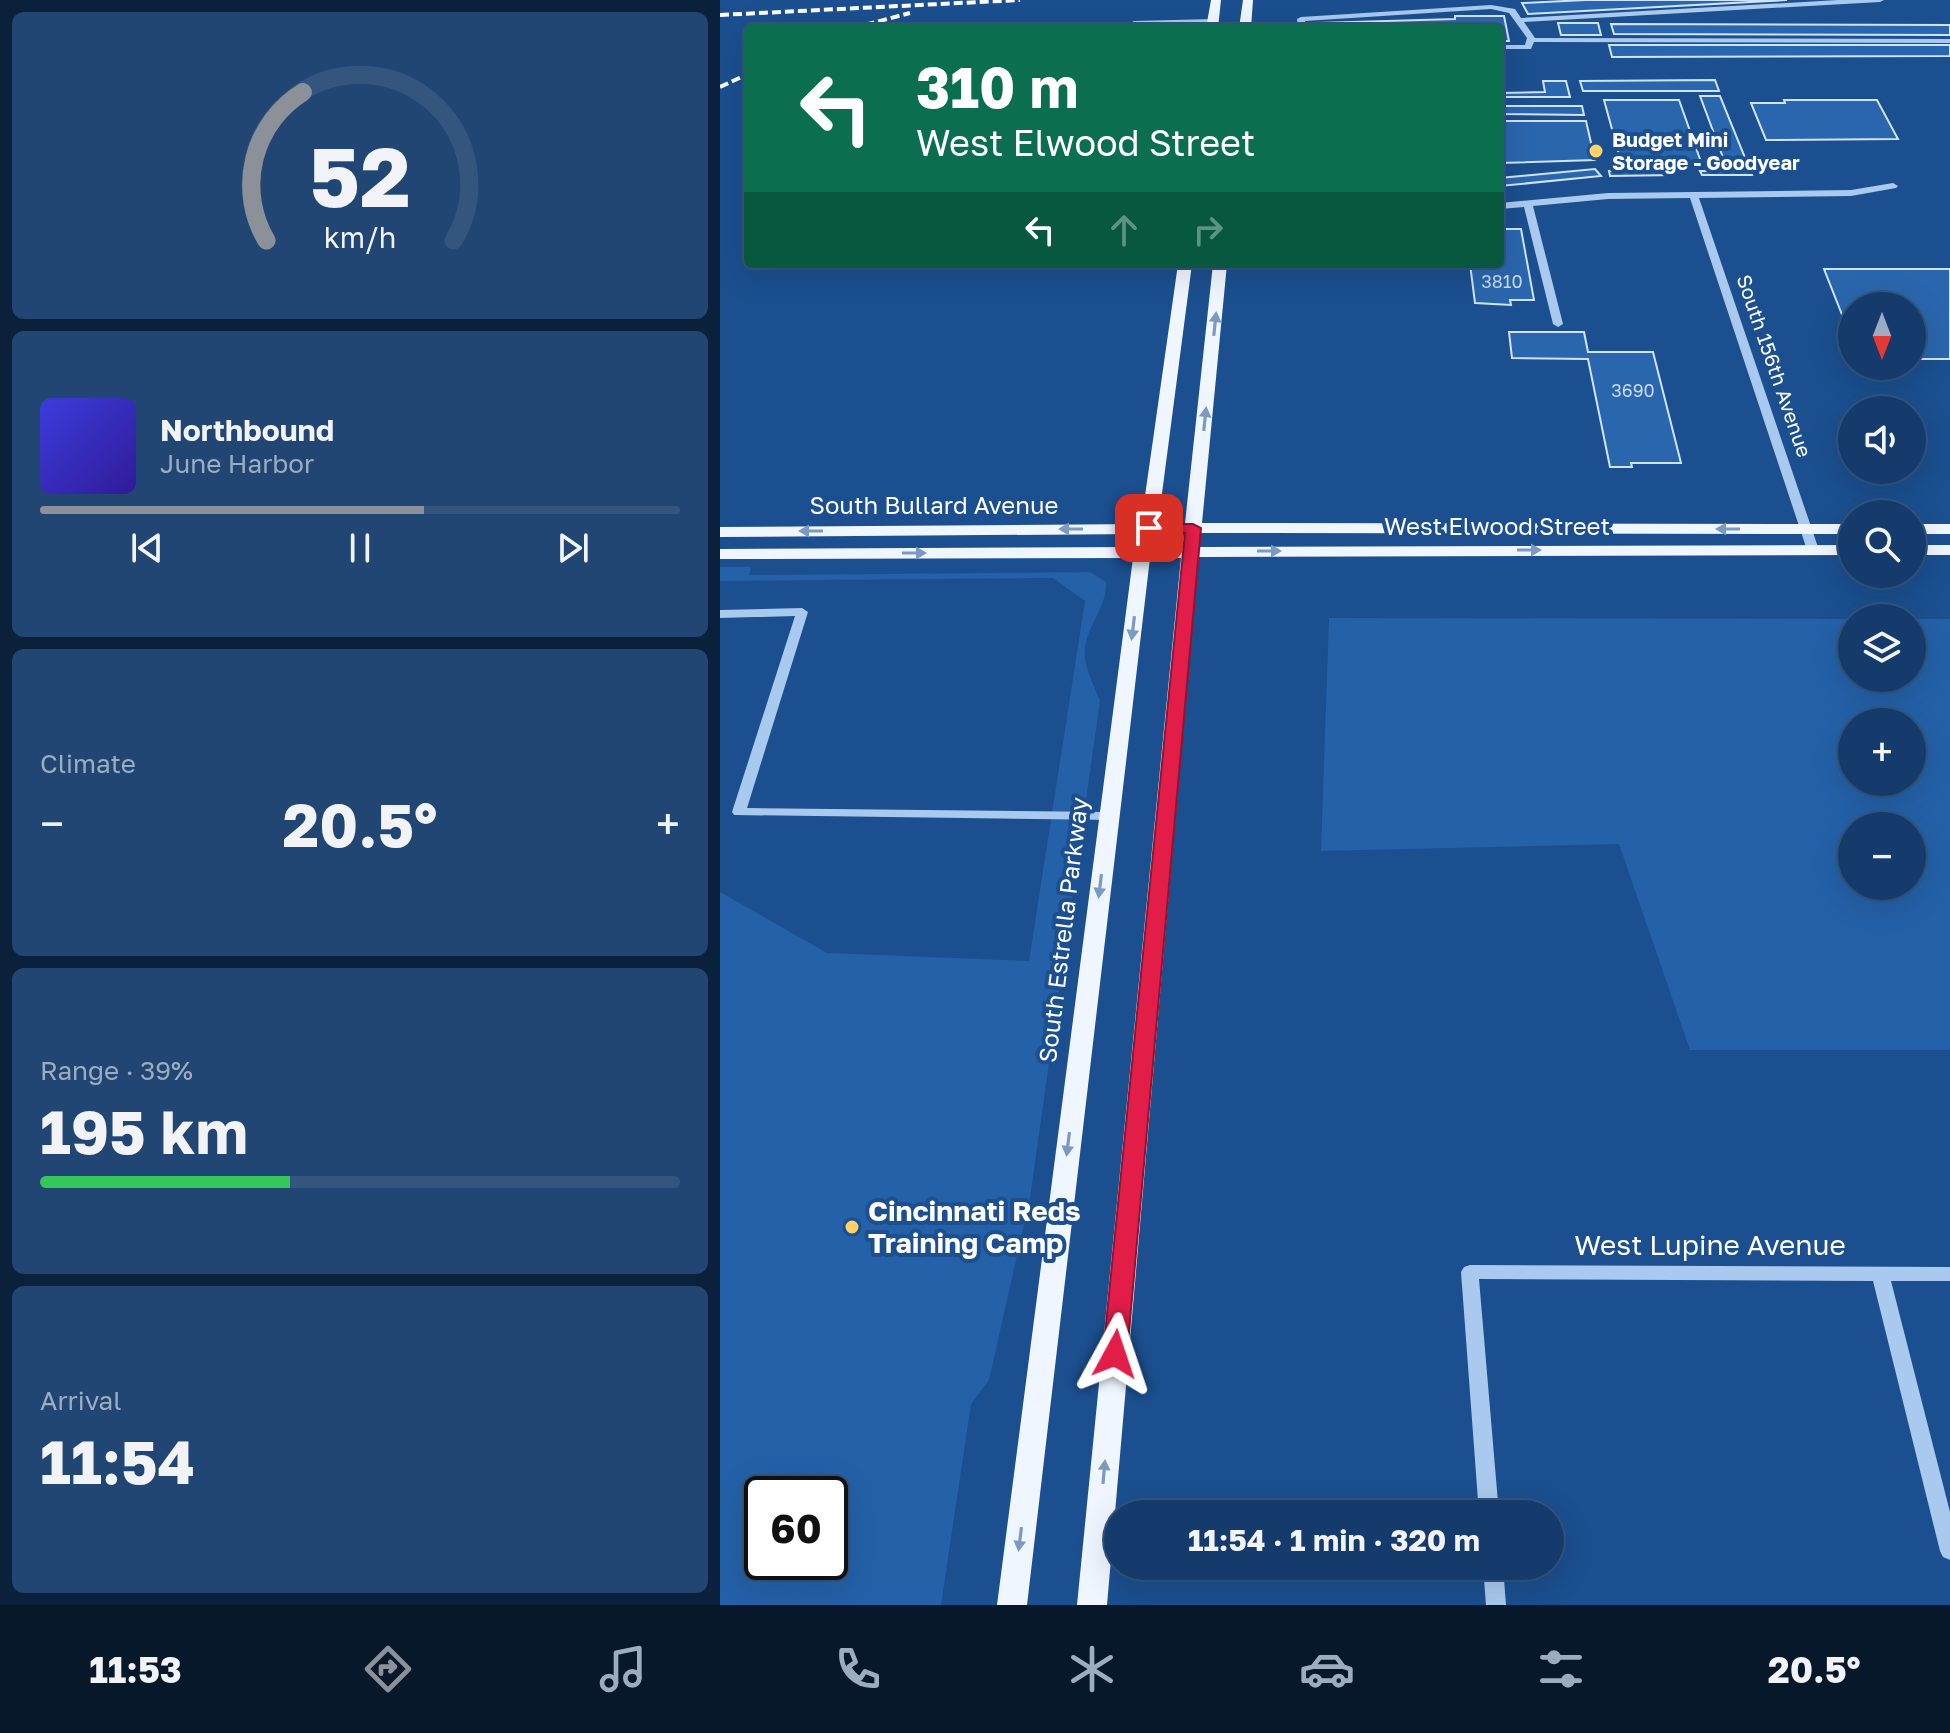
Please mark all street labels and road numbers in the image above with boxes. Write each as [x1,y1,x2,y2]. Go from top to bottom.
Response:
street label: South 156th Avenue [1732,271,1817,460]
street label: South Bullard Avenue [810,490,1058,519]
street label: West Elwood Street [1384,511,1610,540]
street label: South Estrella Parkway [1032,795,1093,1064]
street label: West Lupine Avenue [1574,1228,1846,1261]

